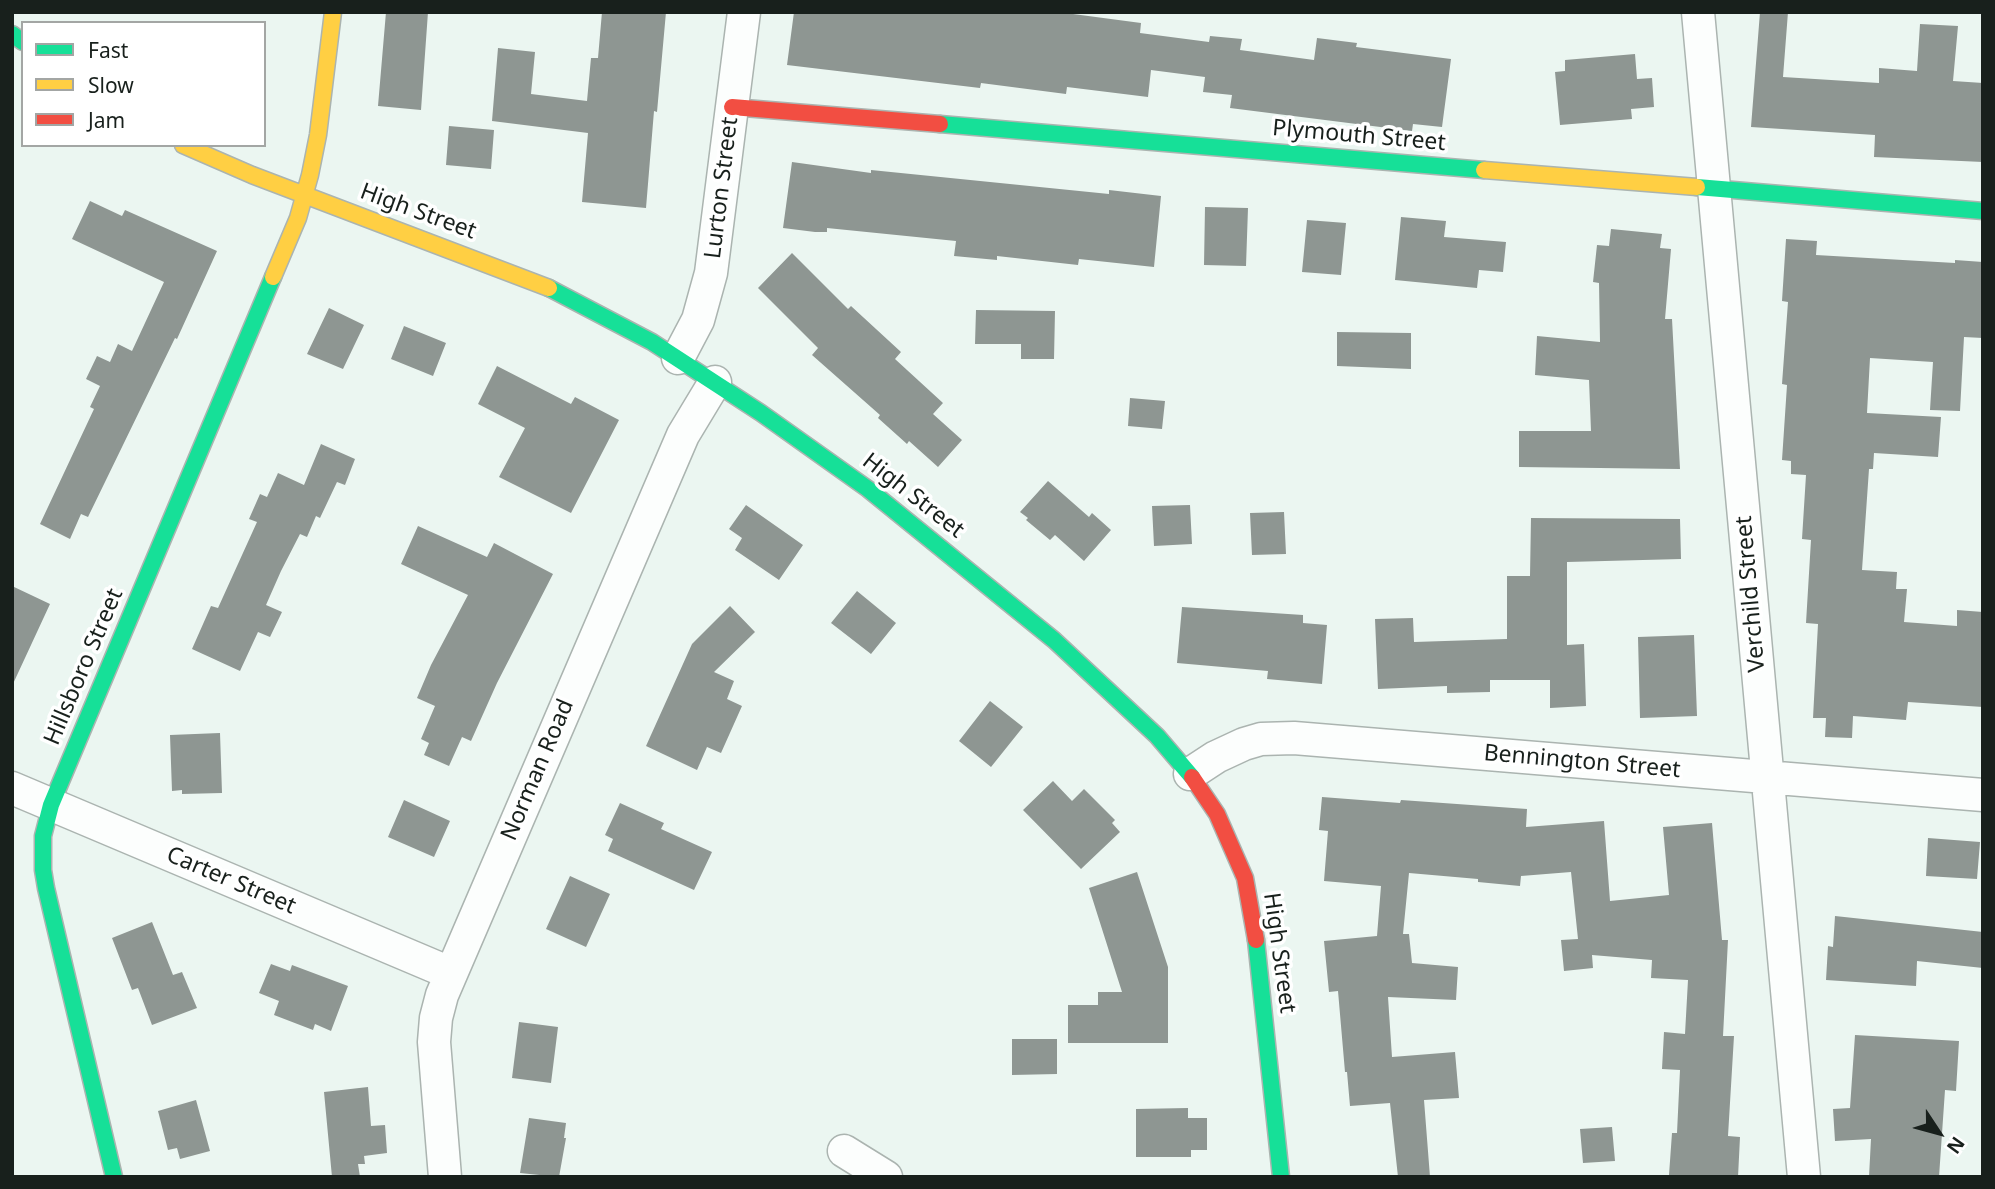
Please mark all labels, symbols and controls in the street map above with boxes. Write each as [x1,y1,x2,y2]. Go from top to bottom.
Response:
legend [21,21,266,147]
text: Fast [88,36,128,64]
text: Slow [88,71,134,99]
text: Jam [88,106,125,134]
street label: Plymouth Street [1271,115,1447,157]
street label: Lurton Street [700,116,744,260]
street label: High Street [356,178,480,246]
street label: High Street [857,448,969,544]
street label: Verchild Street [1730,515,1772,673]
street label: Hillsboro Street [39,585,129,749]
street label: Norman Road [496,695,580,845]
street label: Bennington Street [1483,740,1681,784]
street label: Carter Street [162,841,300,921]
street label: High Street [1257,891,1301,1015]
north arrow [1904,1098,1974,1168]
text: N [1941,1131,1971,1159]

